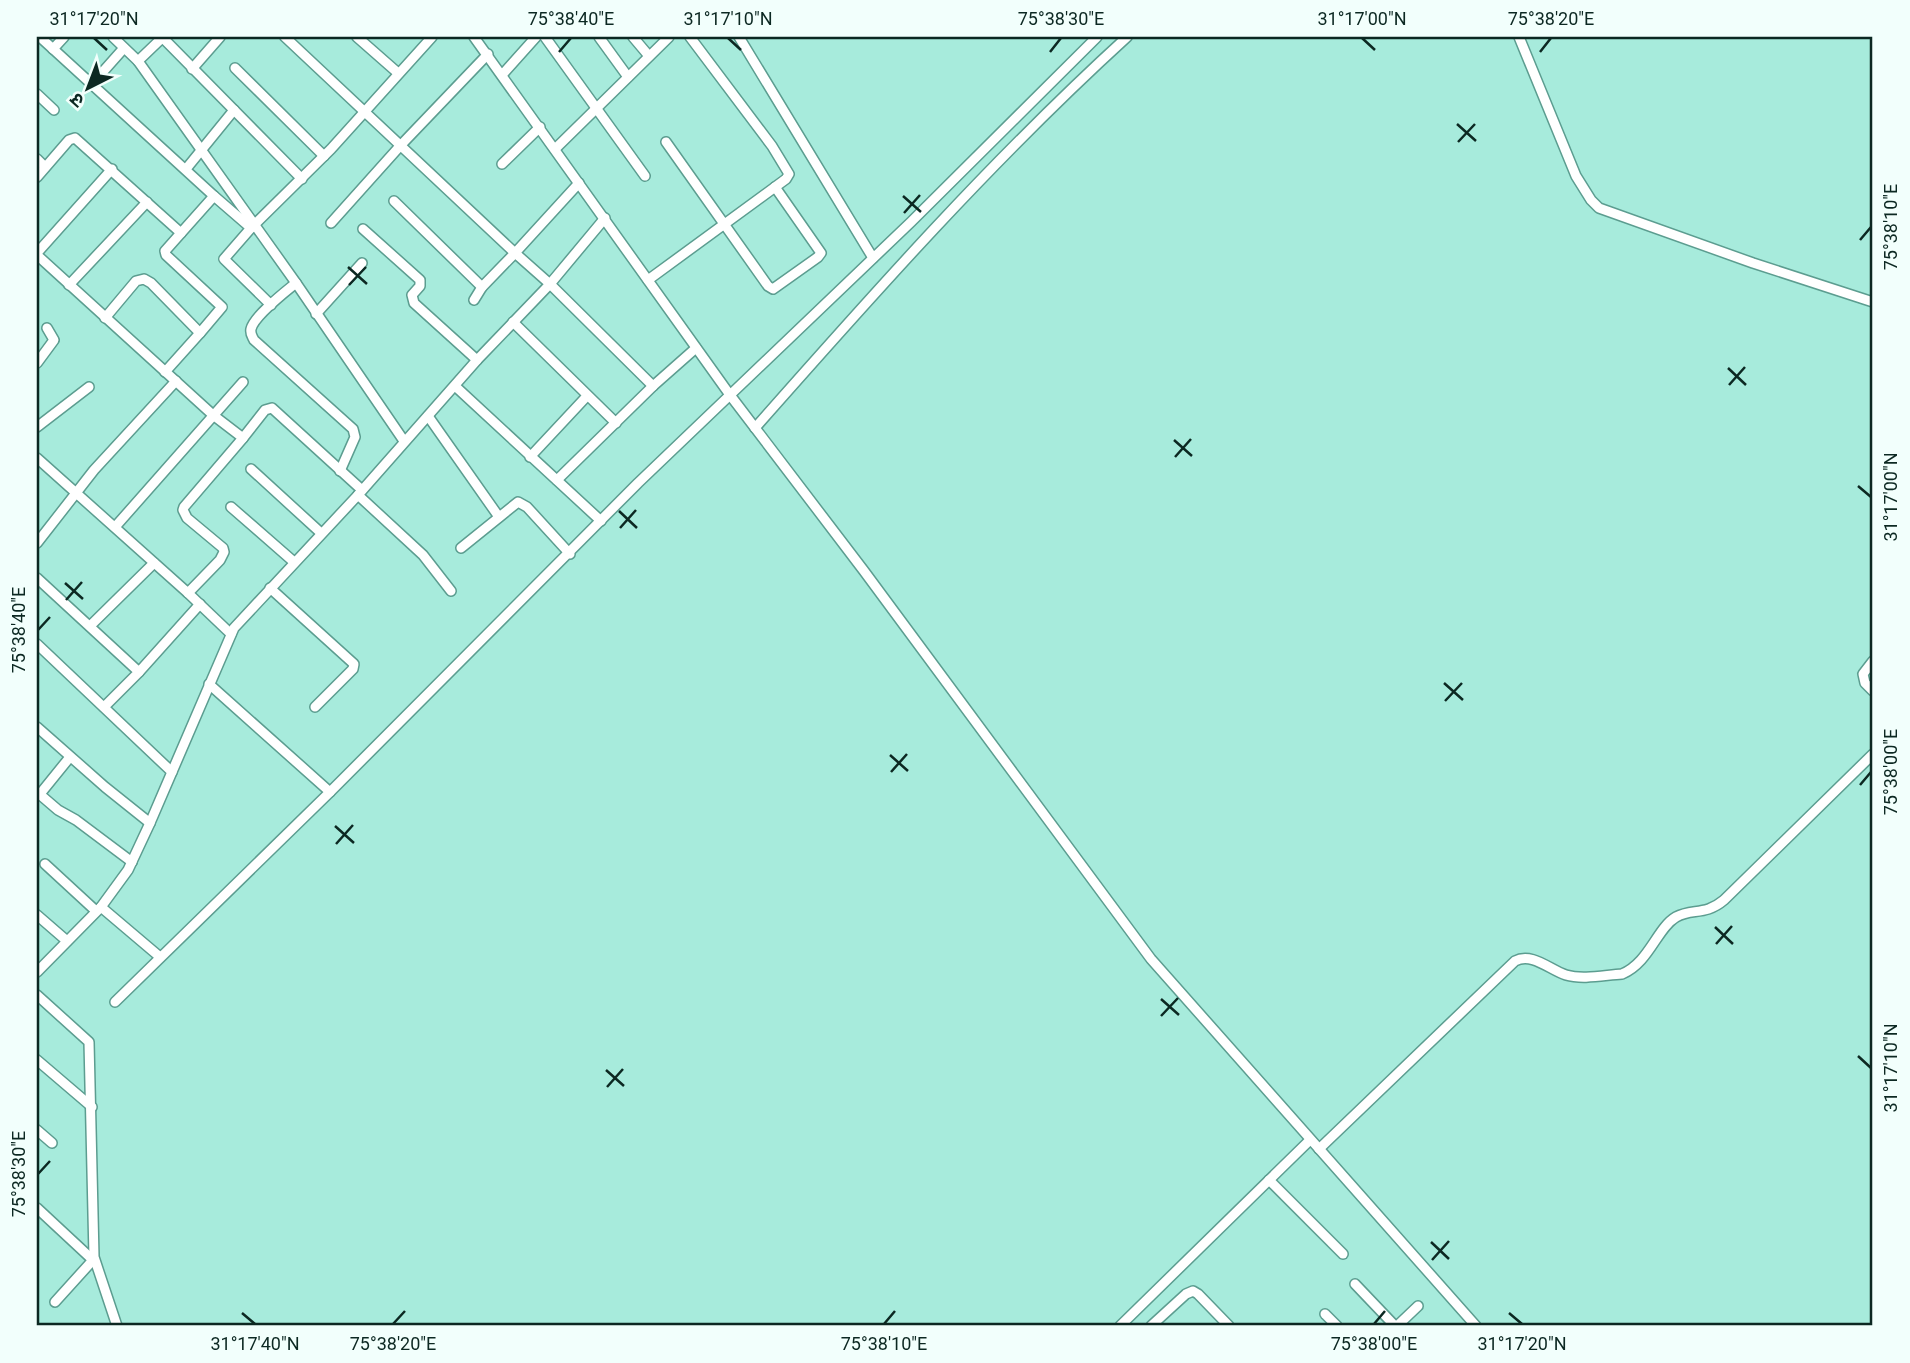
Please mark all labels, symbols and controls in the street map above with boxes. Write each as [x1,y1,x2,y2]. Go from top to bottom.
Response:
text: 31°17'20"N [49,8,139,29]
text: 75°38'40"E [528,8,614,29]
text: 31°17'10"N [683,8,773,29]
text: 75°38'30"E [1018,8,1104,29]
text: 31°17'00"N [1317,8,1407,29]
text: 75°38'20"E [1508,8,1594,29]
north arrow [52,52,122,122]
text: उ [64,87,89,113]
text: 75°38'10"E [1880,184,1901,270]
text: 31°17'00"N [1880,452,1901,542]
text: 75°38'40"E [8,587,29,673]
text: 75°38'00"E [1880,729,1901,815]
text: 31°17'10"N [1880,1023,1901,1113]
text: 75°38'30"E [8,1131,29,1217]
text: 31°17'40"N [210,1333,300,1354]
text: 75°38'20"E [350,1333,436,1354]
text: 75°38'10"E [841,1333,927,1354]
text: 75°38'00"E [1331,1333,1417,1354]
text: 31°17'20"N [1477,1333,1567,1354]

